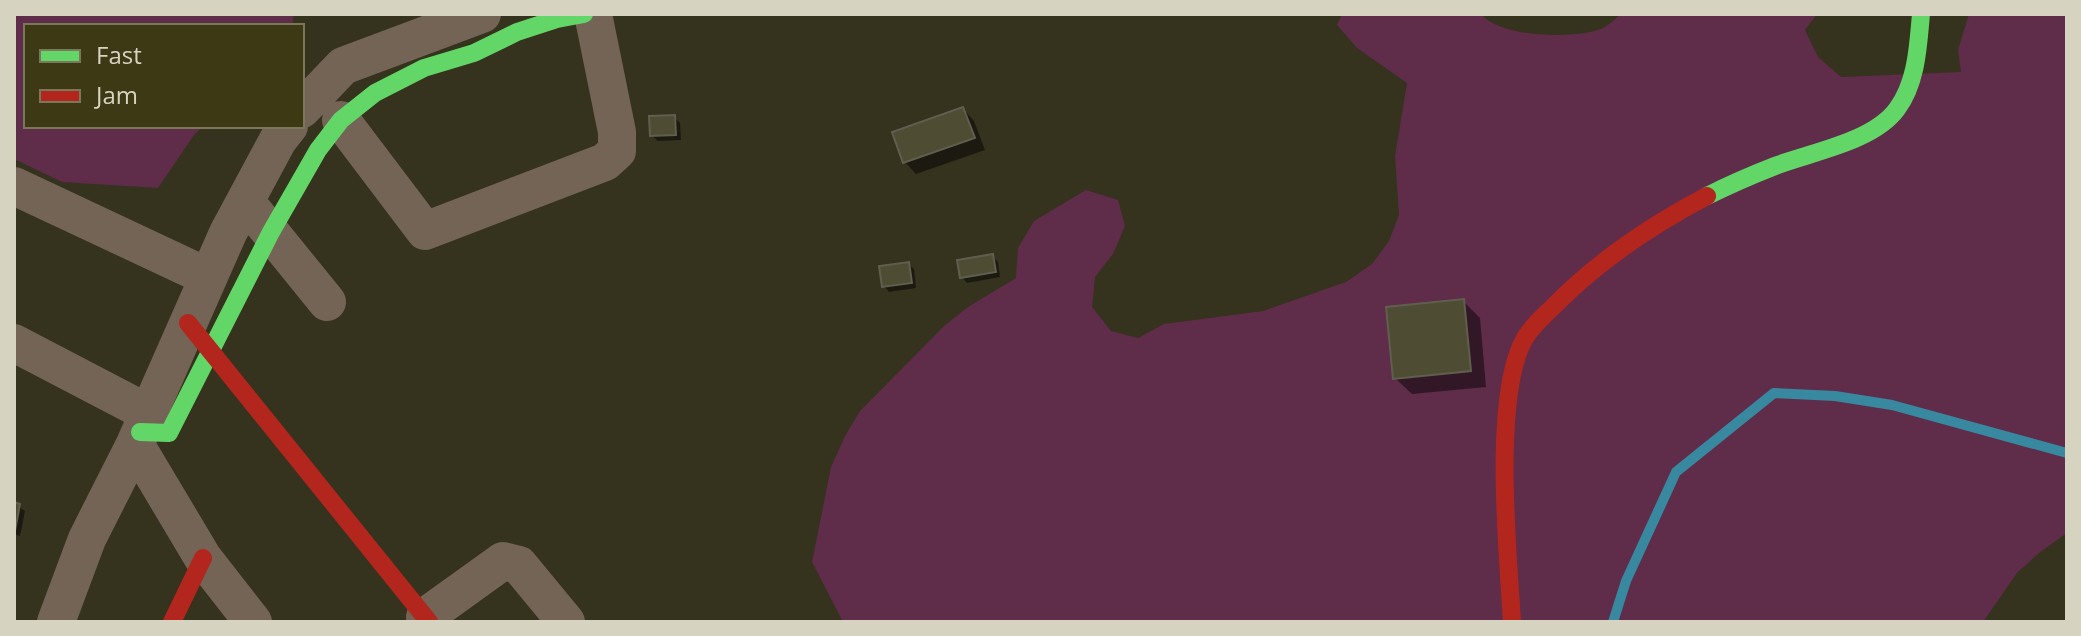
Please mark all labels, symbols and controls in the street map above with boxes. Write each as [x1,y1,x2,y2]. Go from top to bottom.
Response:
legend [24,24,304,128]
text: Fast [96,38,142,71]
text: Jam [94,78,138,111]

